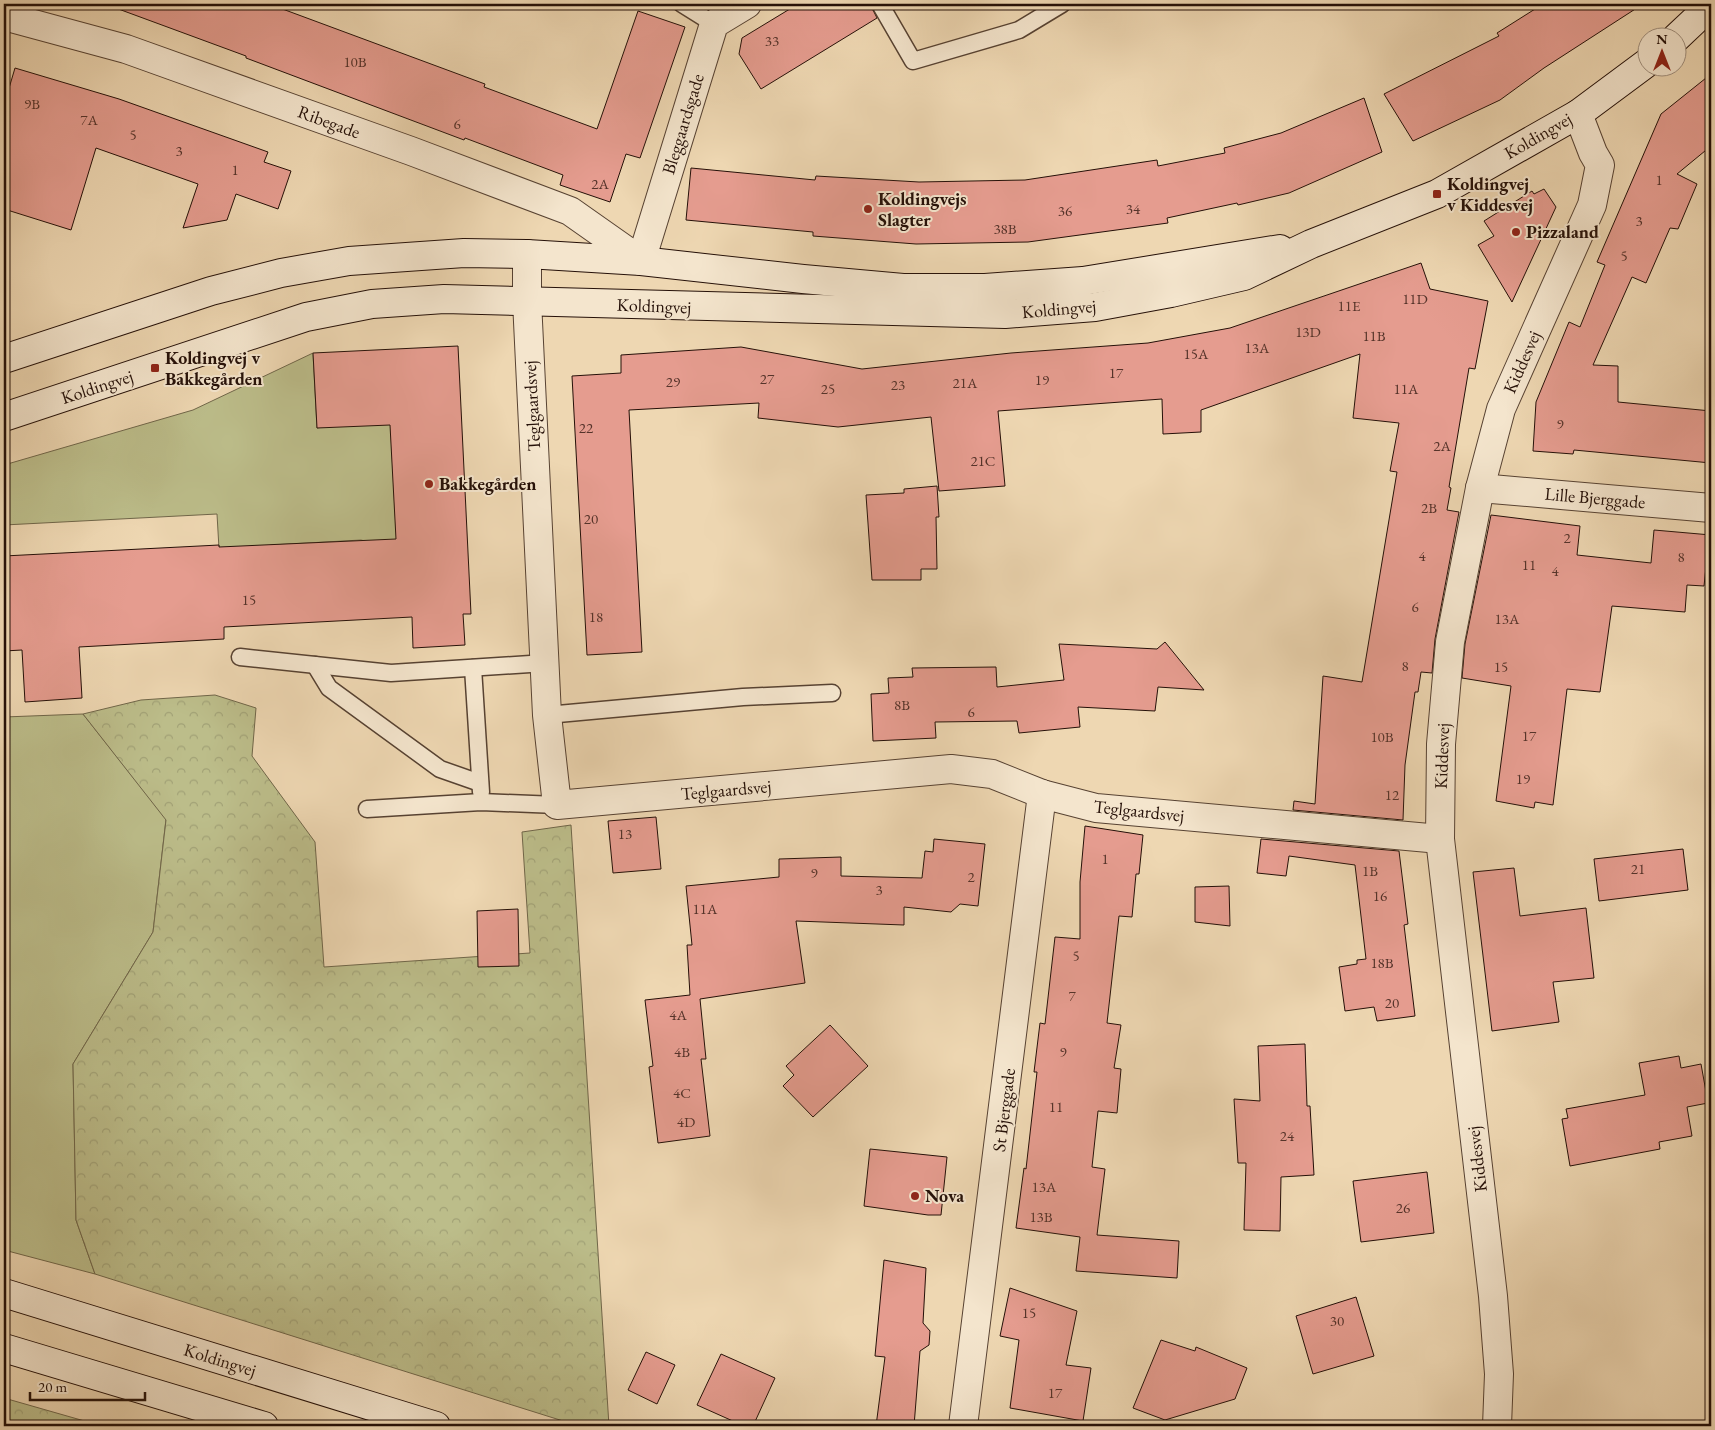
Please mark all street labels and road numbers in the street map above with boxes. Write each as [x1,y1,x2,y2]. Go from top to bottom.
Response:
street label: Bleggaardsgade [656,71,709,177]
street label: Ribegade [295,100,363,143]
street label: Koldingvej [1500,107,1576,164]
street label: Koldingvej [616,293,692,318]
street label: Koldingvej [1021,294,1097,323]
street label: Kiddesvej [1498,327,1546,397]
street label: Teglgaardsvej [518,360,545,452]
street label: Koldingvej [58,364,136,409]
street label: Lille Bjerggade [1544,482,1646,513]
street label: Kiddesvej [1429,722,1454,789]
street label: Teglgaardsvej [680,774,772,805]
street label: Teglgaardsvej [1093,794,1186,827]
street label: St Bjerggade [987,1067,1020,1153]
street label: Kiddesvej [1461,1125,1492,1193]
street label: Koldingvej [181,1338,259,1381]

